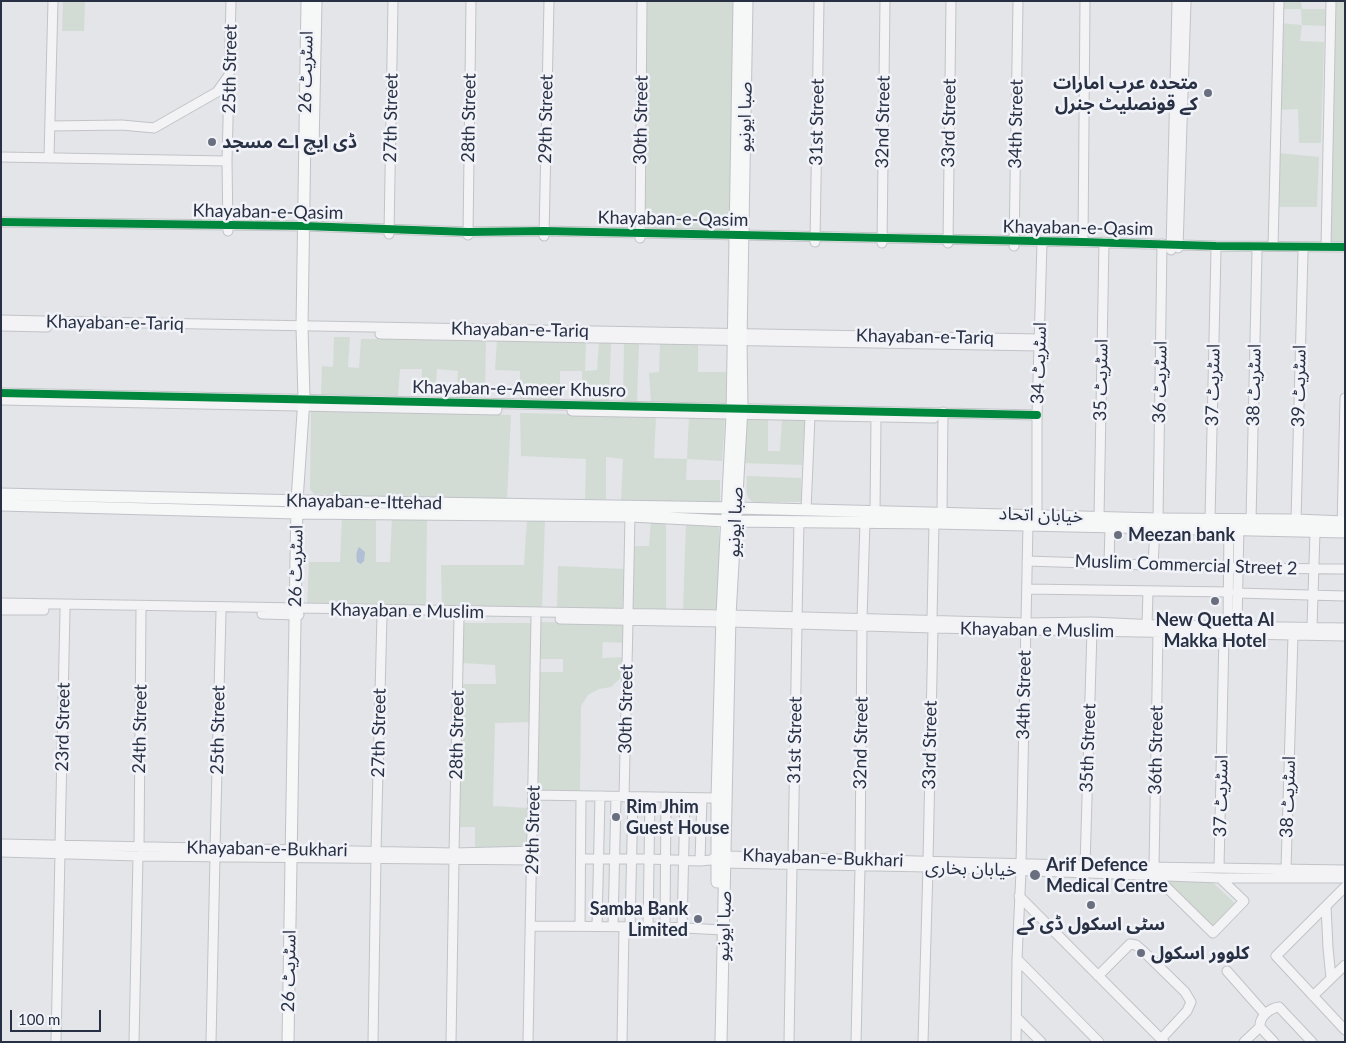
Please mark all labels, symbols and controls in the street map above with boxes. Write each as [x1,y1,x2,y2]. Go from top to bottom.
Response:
street label: 25th Street [218,24,242,114]
street label: اسٹریٹ 26 [294,31,318,113]
place label: متحدہ عرب امارات کے قونصلیٹ جنرل [1053,72,1198,115]
street label: 27th Street [379,73,403,163]
street label: 28th Street [457,73,481,163]
street label: 29th Street [534,74,558,164]
street label: 30th Street [629,75,653,165]
street label: 32nd Street [871,75,895,169]
street label: 31st Street [805,78,829,166]
street label: 33rd Street [937,78,961,168]
street label: 34th Street [1004,79,1028,169]
street label: صبا ایونیو [734,82,756,152]
marker: متحدہ عرب امارات کے قونصلیٹ جنرل [1202,87,1214,99]
place label: ڈی ایچ اے مسجد [222,131,357,153]
marker: ڈی ایچ اے مسجد [206,136,218,148]
street label: Khayaban-e-Qasim [192,200,344,224]
street label: Khayaban-e-Qasim [597,207,749,231]
street label: Khayaban-e-Qasim [1002,216,1154,240]
street label: Khayaban-e-Tariq [46,311,184,335]
street label: Khayaban-e-Tariq [451,318,589,342]
street label: اسٹریٹ 34 [1027,322,1051,404]
street label: Khayaban-e-Tariq [856,325,994,349]
street label: اسٹریٹ 35 [1089,339,1113,421]
street label: اسٹریٹ 36 [1148,341,1172,423]
street label: اسٹریٹ 37 [1201,344,1225,426]
street label: اسٹریٹ 38 [1242,344,1266,426]
street label: اسٹریٹ 39 [1287,345,1311,427]
street label: Khayaban-e-Ameer Khusro [412,376,626,402]
street label: صبا ایونیو [722,486,748,558]
street label: Khayaban-e-Ittehad [286,490,442,514]
street label: خیابان اتحاد [998,503,1084,527]
place label: Meezan bank [1128,524,1235,546]
street label: اسٹریٹ 26 [284,525,308,607]
marker: Meezan bank [1112,529,1124,541]
street label: Muslim Commercial Street 2 [1074,550,1298,580]
marker: New Quetta Al Makka Hotel [1209,595,1221,607]
street label: Khayaban e Muslim [330,599,484,623]
place label: New Quetta Al Makka Hotel [1155,609,1275,652]
street label: Khayaban e Muslim [960,618,1114,642]
street label: 34th Street [1012,650,1036,740]
street label: 30th Street [614,664,638,754]
street label: 23rd Street [51,682,75,772]
street label: 24th Street [128,684,152,774]
street label: 25th Street [206,685,230,775]
street label: 27th Street [367,688,391,778]
street label: 28th Street [445,690,469,780]
street label: 31st Street [783,696,807,784]
street label: 32nd Street [849,696,873,790]
street label: 33rd Street [918,700,942,790]
street label: 35th Street [1076,703,1100,793]
street label: 36th Street [1144,705,1168,795]
street label: اسٹریٹ 37 [1209,755,1233,837]
street label: اسٹریٹ 38 [1276,756,1300,838]
street label: 29th Street [521,785,545,875]
place label: Rim Jhim Guest House [626,796,729,839]
marker: Rim Jhim Guest House [610,811,622,823]
street label: Khayaban-e-Bukhari [186,837,348,861]
street label: Khayaban-e-Bukhari [742,844,904,872]
place label: Arif Defence Medical Centre [1046,854,1168,896]
street label: خیابان بخاری [925,857,1017,881]
marker: Arif Defence Medical Centre [1028,868,1042,882]
street label: صبا ایونیو [712,890,736,962]
place label: Samba Bank Limited [590,898,688,941]
marker: سٹی اسکول ڈی کے [1085,899,1097,911]
marker: Samba Bank Limited [692,913,704,925]
place label: سٹی اسکول ڈی کے [1017,913,1165,935]
street label: اسٹریٹ 26 [277,930,301,1012]
place label: کلوور اسکول [1151,942,1249,964]
marker: کلوور اسکول [1135,947,1147,959]
scale bar [12,1000,104,1032]
text: 100 m [18,1010,60,1028]

